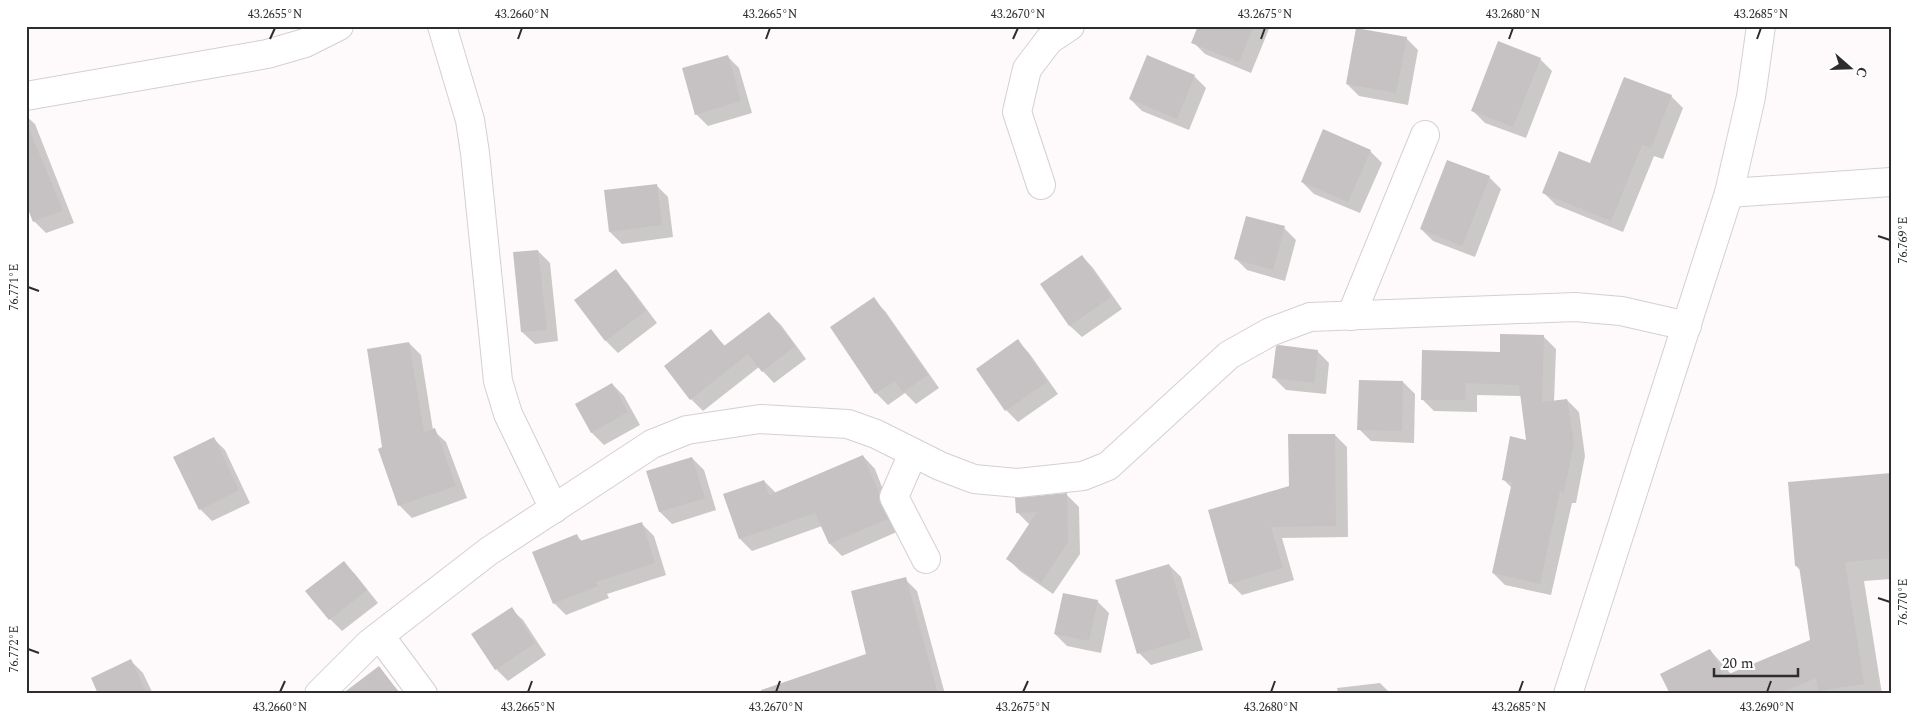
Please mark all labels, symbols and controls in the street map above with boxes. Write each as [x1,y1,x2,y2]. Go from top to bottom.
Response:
text: 43.2655°N [248,5,302,24]
text: 43.2660°N [495,5,549,24]
text: 43.2665°N [743,5,797,24]
text: 43.2670°N [991,5,1045,24]
text: 43.2675°N [1238,5,1292,24]
text: 43.2680°N [1486,5,1540,24]
text: 43.2685°N [1734,5,1788,24]
north arrow [1824,42,1874,92]
text: С [1850,64,1873,81]
text: 76.769°E [1894,217,1913,263]
text: 76.771°E [5,264,24,310]
text: 76.770°E [1894,579,1913,625]
text: 76.772°E [5,626,24,672]
scale bar [1714,645,1798,677]
text: 20 m [1722,652,1754,675]
text: 43.2660°N [253,698,307,717]
text: 43.2665°N [501,698,555,717]
text: 43.2670°N [749,698,803,717]
text: 43.2675°N [996,698,1050,717]
text: 43.2680°N [1244,698,1298,717]
text: 43.2685°N [1492,698,1546,717]
text: 43.2690°N [1740,698,1794,717]

